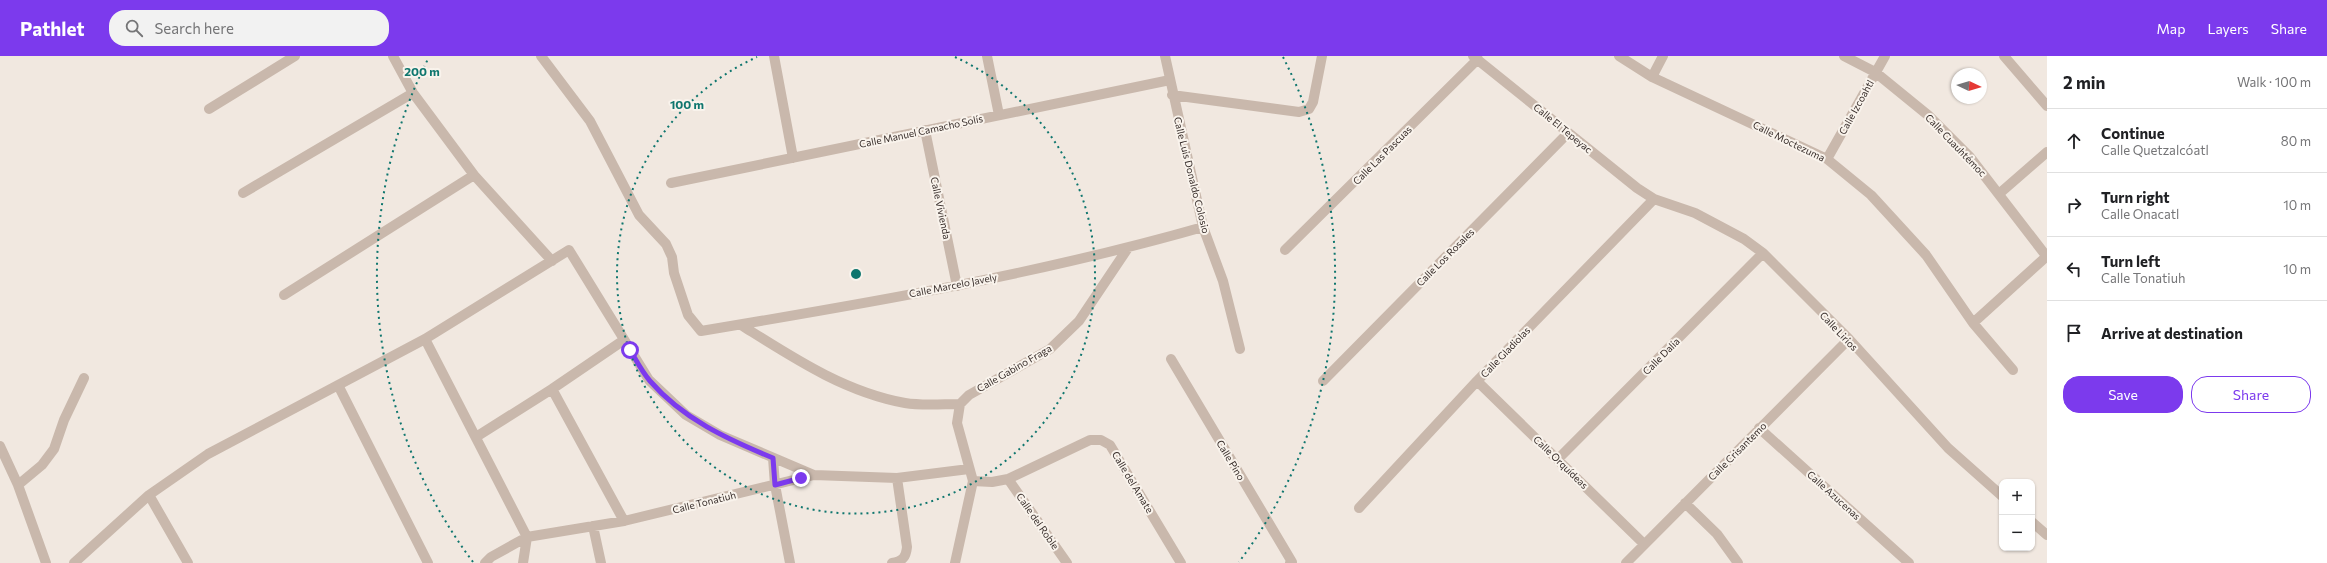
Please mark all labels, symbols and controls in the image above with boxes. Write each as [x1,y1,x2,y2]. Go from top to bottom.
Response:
search box [109,10,389,46]
text: Pathlet [20,17,85,40]
icon: search [123,17,145,39]
text: Search here [155,19,234,37]
text: Map [2157,20,2185,37]
text: Layers [2207,20,2249,37]
text: Share [2271,20,2307,37]
text: 200 m [404,64,440,78]
north arrow [1951,68,1987,104]
text: 2 min [2063,72,2105,93]
text: Walk · 100 m [2237,74,2311,90]
street label: Calle Izcoahtl [1836,78,1876,136]
text: 100 m [670,97,704,111]
street label: Calle El Tepeyac [1531,101,1595,155]
street label: Calle Cuauhtémoc [1923,111,1989,179]
street label: Calle Manuel Camacho Solís [858,112,984,150]
street label: Calle Luis Donaldo Colosio [1172,116,1212,234]
street label: Calle Moctezuma [1751,118,1827,164]
street label: Calle Las Pascuas [1350,123,1414,187]
text: Continue [2101,124,2165,142]
icon: ahead [2063,130,2085,152]
text: 80 m [2281,133,2311,149]
text: Calle Quetzalcóatl [2101,142,2209,158]
street label: Calle Vivienda [929,176,953,240]
text: Turn right [2101,188,2170,206]
icon: right [2063,194,2085,216]
text: 10 m [2283,197,2311,213]
text: Calle Onacatl [2101,206,2179,222]
street label: Calle Los Rosales [1414,225,1477,288]
text: Turn left [2101,252,2160,270]
icon: left [2063,258,2085,280]
text: 10 m [2283,261,2311,277]
centre of rings [849,267,863,281]
text: Calle Tonatiuh [2101,270,2185,286]
street label: Calle Marcelo Javely [908,271,998,299]
street label: Calle Lirios [1817,309,1861,353]
icon: arrive [2063,322,2085,344]
street label: Calle Gladiolas [1478,324,1533,380]
text: Arrive at destination [2101,324,2243,342]
street label: Calle Dalia [1640,335,1682,377]
route start [621,341,639,359]
street label: Calle Gabino Fraga [974,342,1054,394]
button: Save [2063,376,2183,413]
button: Share [2191,376,2311,413]
street label: Calle Crisantemo [1705,419,1769,483]
street label: Calle Orquídeas [1531,433,1591,491]
street label: Calle Pino [1214,438,1248,482]
street label: Calle del Amate [1110,449,1156,515]
street label: Calle Azucenas [1805,468,1863,522]
route end [792,469,810,487]
map controls [1999,479,2035,551]
button: + [1999,479,2035,515]
street label: Calle Tonatiuh [671,488,737,516]
street label: Calle del Roble [1014,491,1062,551]
button: − [1999,515,2035,551]

